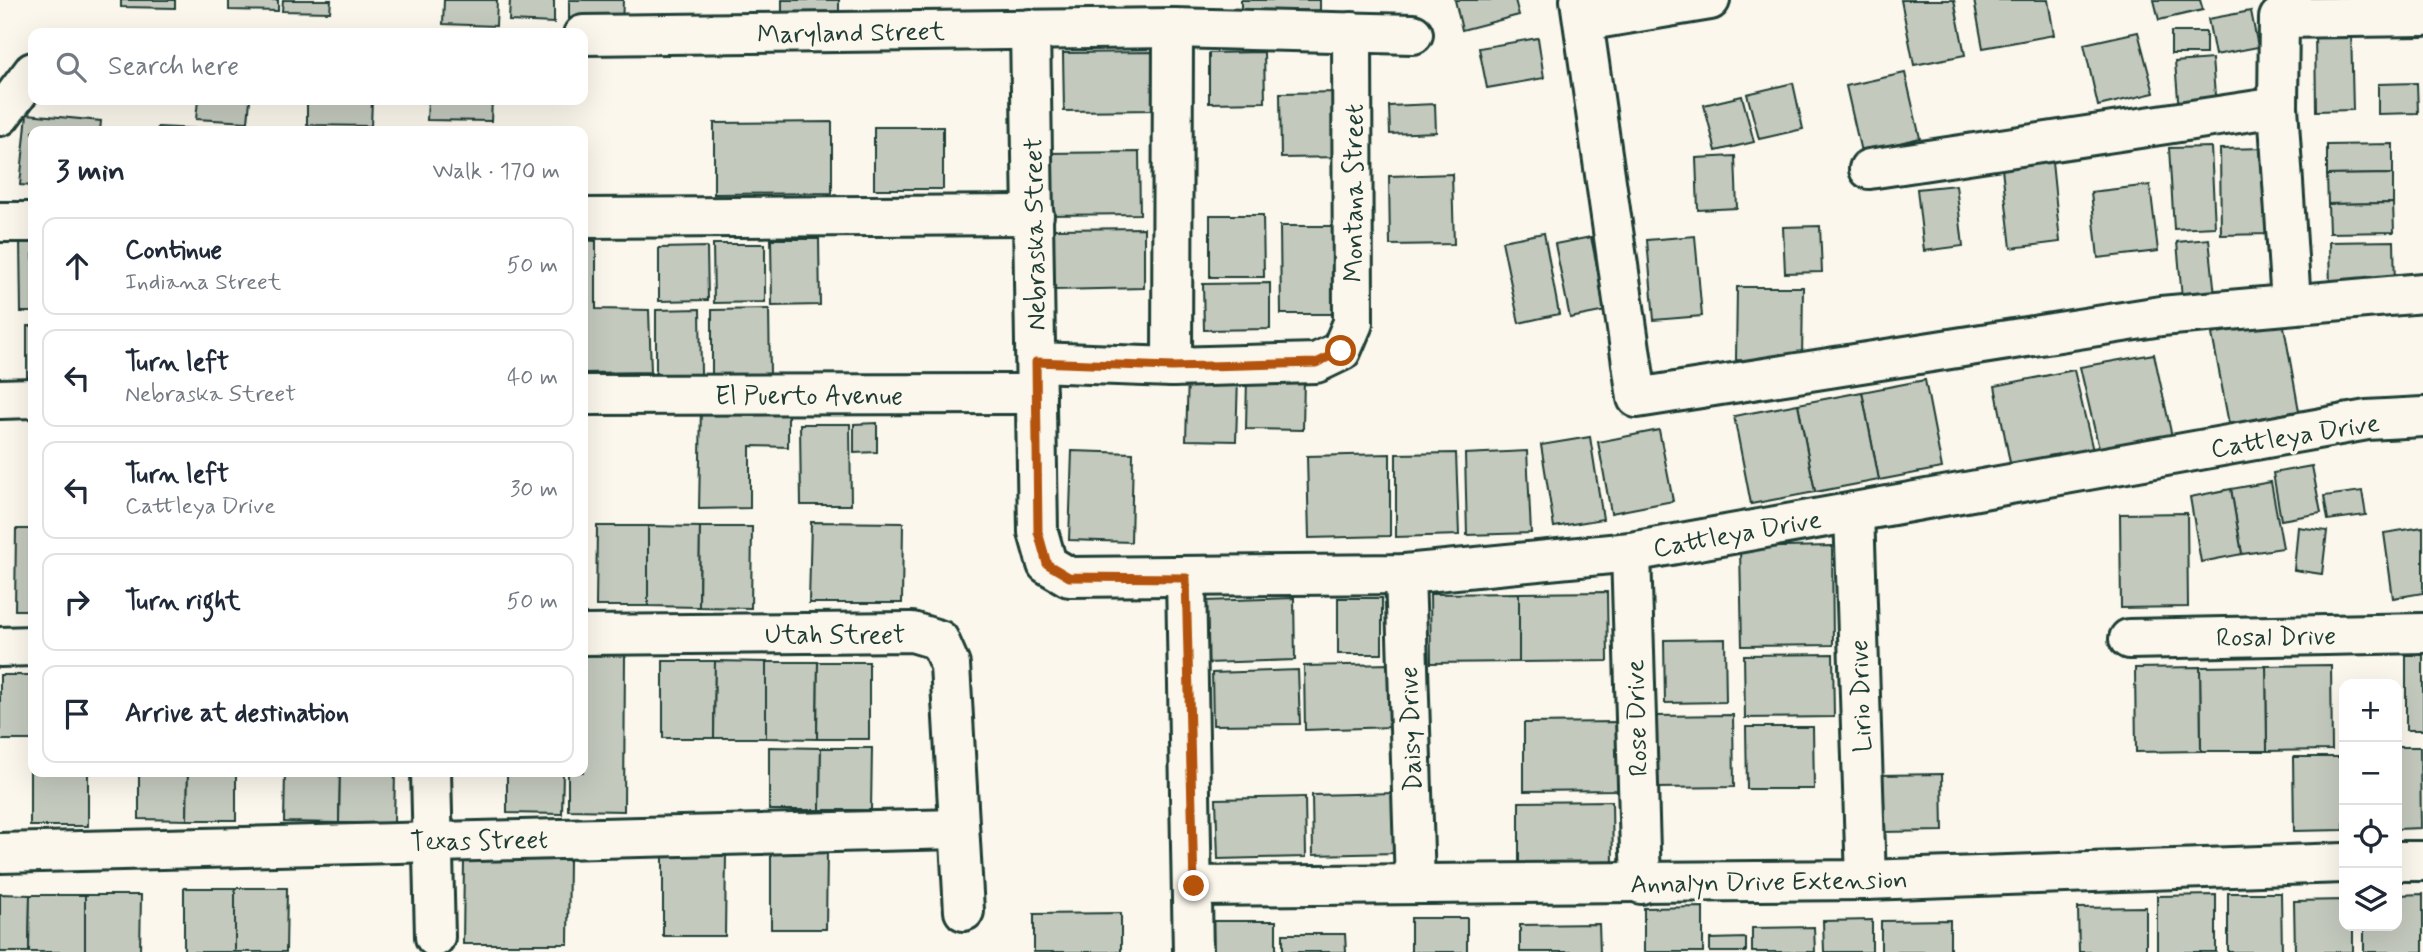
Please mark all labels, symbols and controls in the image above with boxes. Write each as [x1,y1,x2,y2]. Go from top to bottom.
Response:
street label: Maryland Street [757,15,945,53]
search box [28,28,588,105]
icon: search [52,48,90,86]
text: Search here [108,50,239,84]
street label: Montana Street [1338,104,1372,282]
street label: Nebraska Street [1017,137,1055,331]
text: 3 min [56,152,125,191]
text: Walk · 170 m [432,157,560,187]
text: Continue [125,234,222,268]
icon: ahead [58,247,96,285]
text: 50 m [507,251,558,281]
text: Indiana Street [125,268,281,298]
route start [1325,335,1356,366]
text: Turn left [125,346,229,380]
icon: left [58,359,96,397]
text: 40 m [507,363,558,393]
text: Nebraska Street [125,380,296,410]
street label: El Puerto Avenue [715,380,903,414]
street label: Cattleya Drive [2209,407,2382,467]
text: Turn left [125,458,229,492]
icon: left [58,471,96,509]
text: 30 m [510,475,558,505]
text: Cattleya Drive [125,492,276,522]
street label: Cattleya Drive [1651,503,1824,566]
icon: right [58,583,96,621]
text: Turn right [125,585,241,619]
text: 50 m [507,587,558,617]
street label: Utah Street [765,619,905,653]
street label: Rosal Drive [2216,620,2336,656]
street label: Lirio Drive [1843,639,1881,753]
street label: Rose Drive [1619,659,1657,777]
street label: Daisy Drive [1393,666,1431,792]
map controls [2339,679,2402,931]
button: + [2339,679,2402,742]
icon: arrive [58,695,96,733]
text: Arrive at destination [125,697,349,731]
button: − [2339,742,2402,805]
button: locate [2339,805,2402,868]
street label: Texas Street [410,824,548,860]
street label: Annalyn Drive Extension [1630,864,1908,902]
button: layers [2339,868,2402,931]
route end [1178,870,1209,901]

